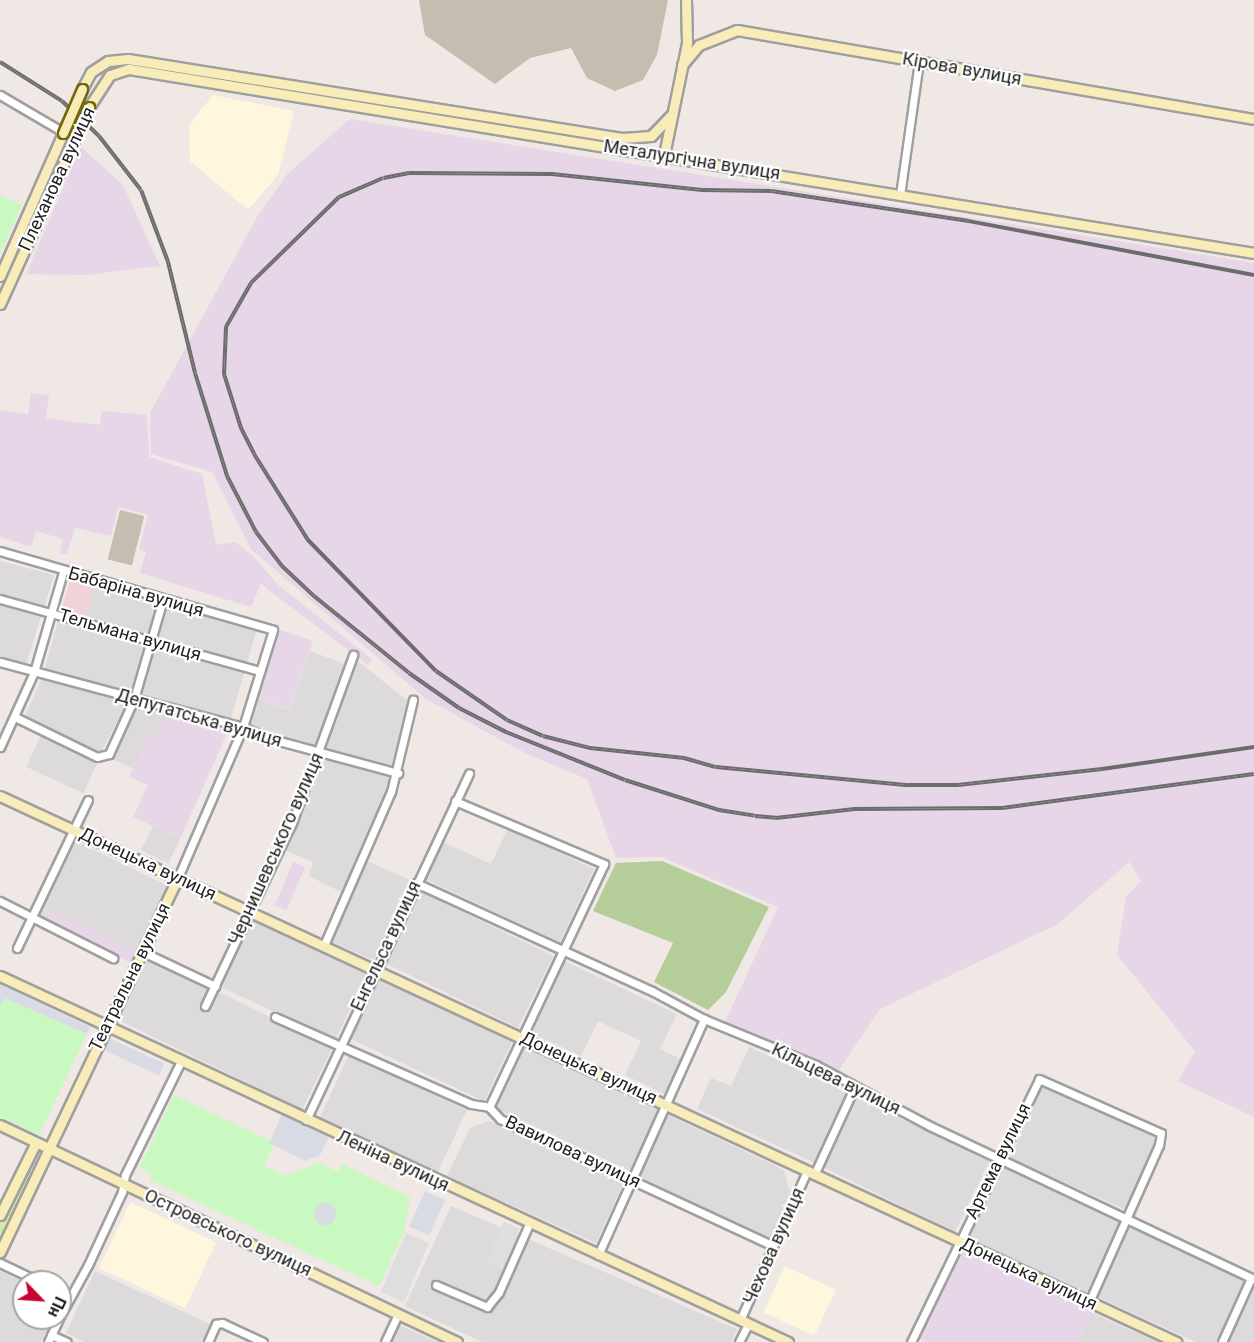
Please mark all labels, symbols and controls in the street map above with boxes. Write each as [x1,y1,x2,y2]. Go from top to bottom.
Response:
street label: Кірова вулиця [901,48,1023,90]
street label: Плеханова вулиця [14,104,100,254]
street label: Металургічна вулиця [602,135,782,185]
street label: Бабаріна вулиця [66,562,206,622]
street label: Тельмана вулиця [56,604,204,666]
street label: Депутатська вулиця [114,684,284,752]
street label: Чернишевського вулиця [224,750,328,948]
street label: Донецька вулиця [76,823,220,905]
street label: Енгельса вулиця [346,877,426,1015]
street label: Театральна вулиця [85,899,175,1055]
street label: Донецька вулиця [517,1027,661,1109]
street label: Кільцева вулиця [768,1038,904,1120]
street label: Артема вулиця [961,1100,1035,1222]
street label: Вавилова вулиця [502,1111,644,1193]
street label: Леніна вулиця [333,1126,453,1196]
street label: Чехова вулиця [739,1184,809,1308]
street label: Островського вулиця [141,1185,315,1281]
street label: Донецька вулиця [957,1233,1101,1315]
north arrow [12,1270,72,1330]
text: Пн [44,1294,70,1320]

